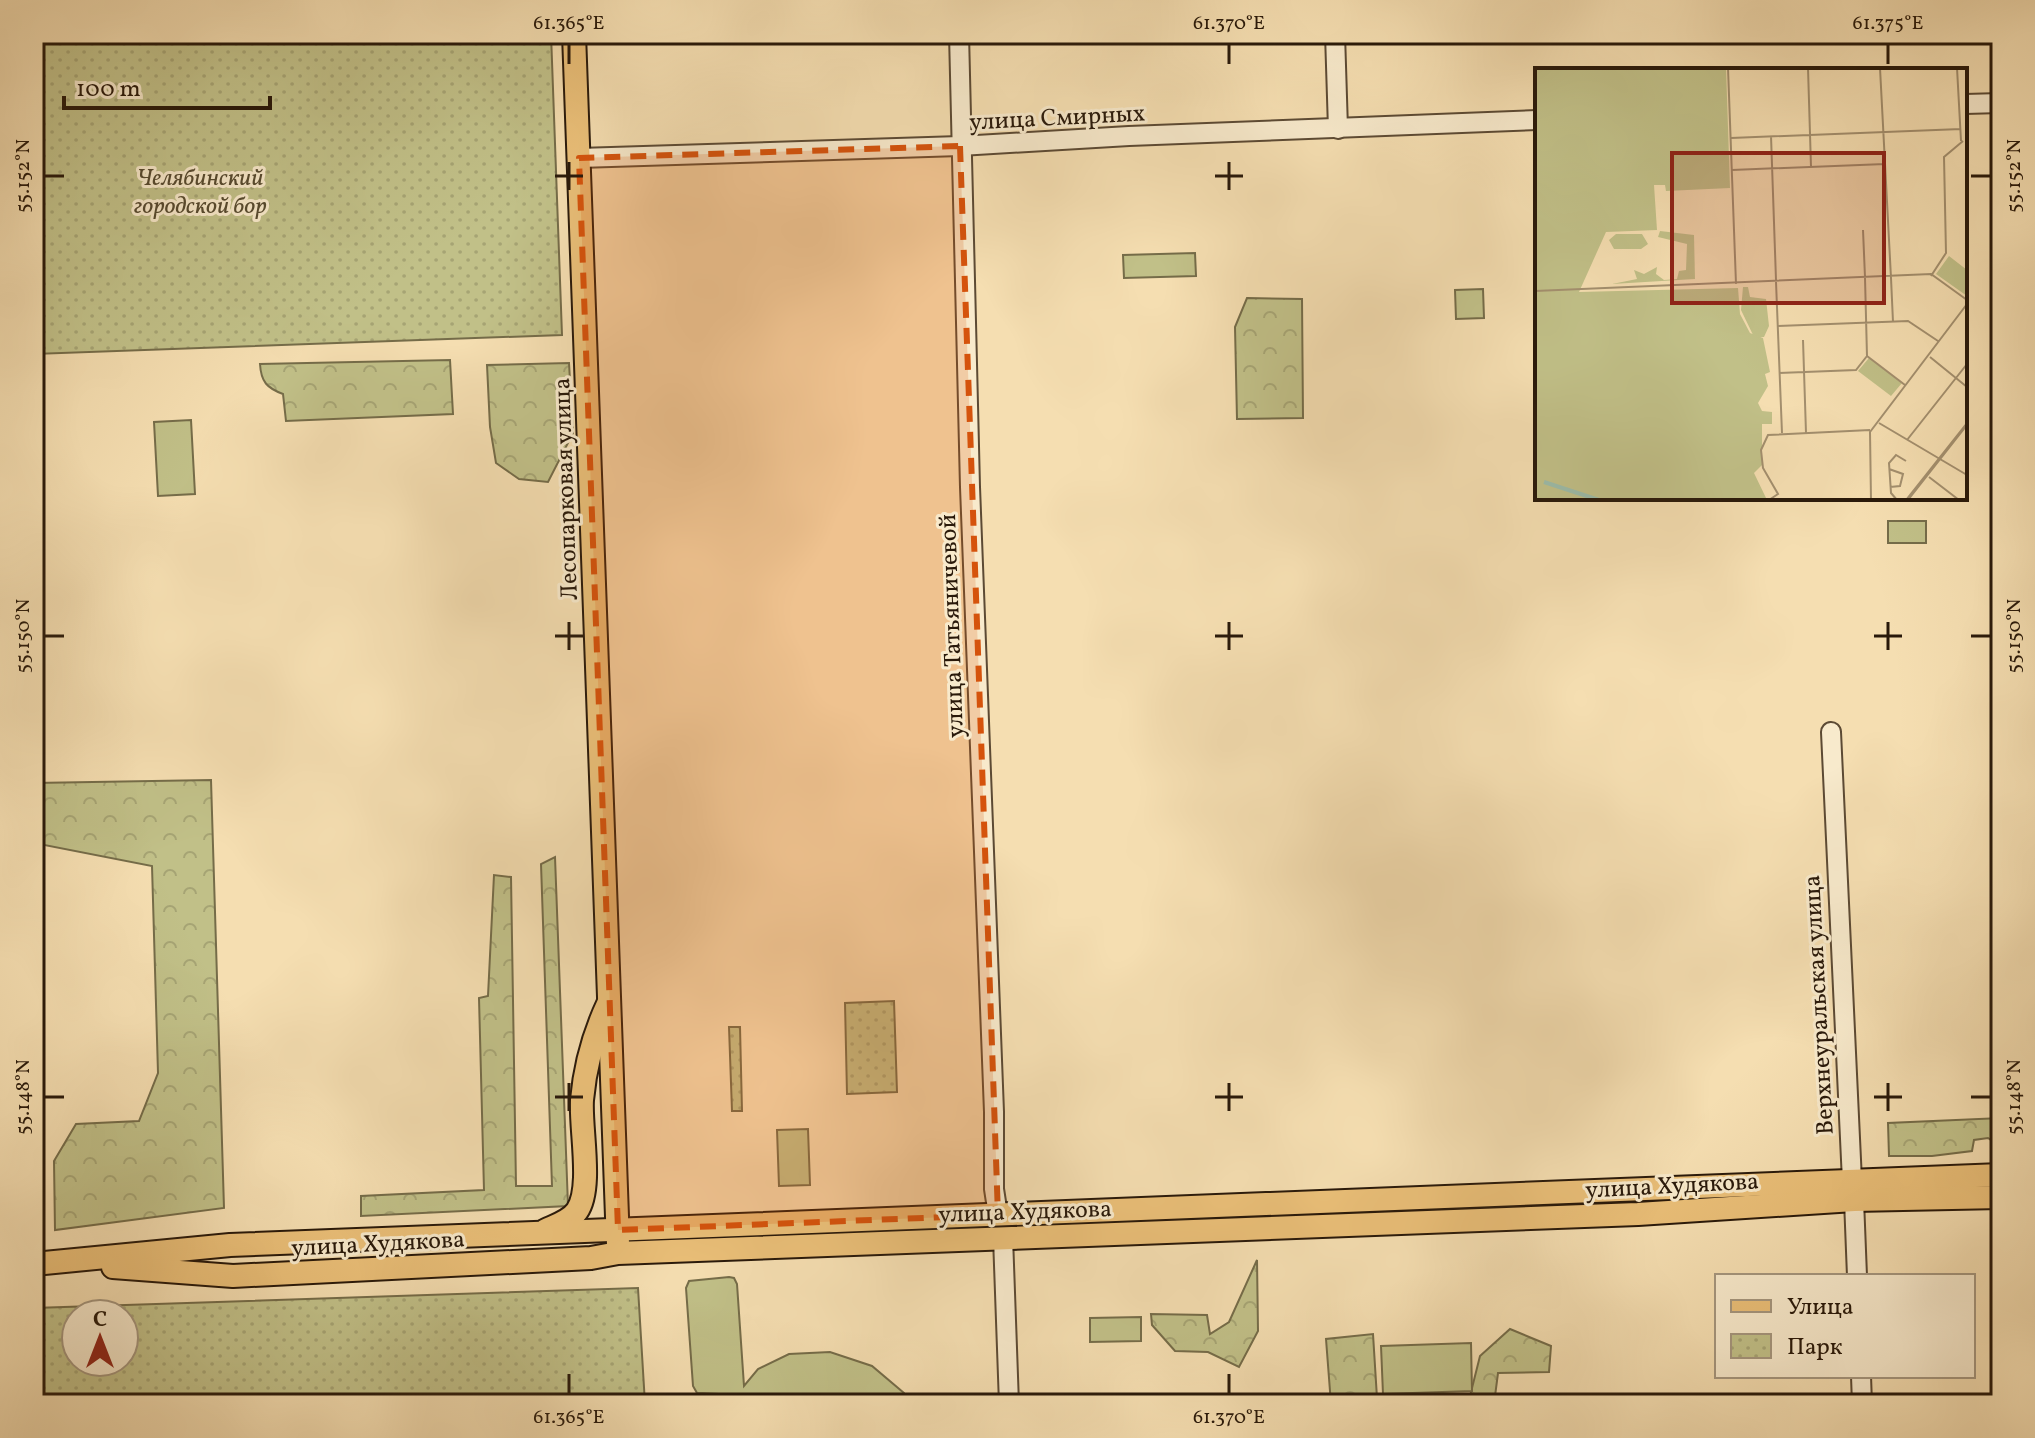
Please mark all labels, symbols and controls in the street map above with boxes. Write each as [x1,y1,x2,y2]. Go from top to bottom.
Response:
text: 61.365°E [533,10,605,38]
text: 61.370°E [1193,10,1265,38]
text: 61.375°E [1853,10,1923,38]
scale bar [64,60,270,110]
inset map [1535,68,1967,500]
text: 100 m [76,73,141,107]
street label: улица Смирных [968,97,1146,141]
text: 55.152°N [10,139,38,213]
text: 55.152°N [2001,139,2029,213]
park label: Челябинский городской бор [134,162,266,224]
street label: Лесопарковая улица [546,377,588,601]
street label: улица Татьяничевой [932,513,974,738]
text: 55.150°N [10,598,38,673]
text: 55.150°N [2001,598,2029,673]
street label: Верхнеуральская улица [1796,874,1844,1136]
text: 55.148°N [10,1059,38,1135]
text: 55.148°N [2001,1059,2029,1135]
street label: улица Худякова [1584,1165,1760,1209]
street label: улица Худякова [938,1193,1113,1233]
street label: улица Худякова [290,1223,466,1267]
legend [1715,1274,1975,1378]
text: Улица [1787,1291,1854,1325]
north arrow [60,1298,140,1378]
text: С [93,1305,107,1336]
text: Парк [1787,1331,1843,1365]
text: 61.365°E [533,1404,605,1432]
text: 61.370°E [1193,1404,1265,1432]

